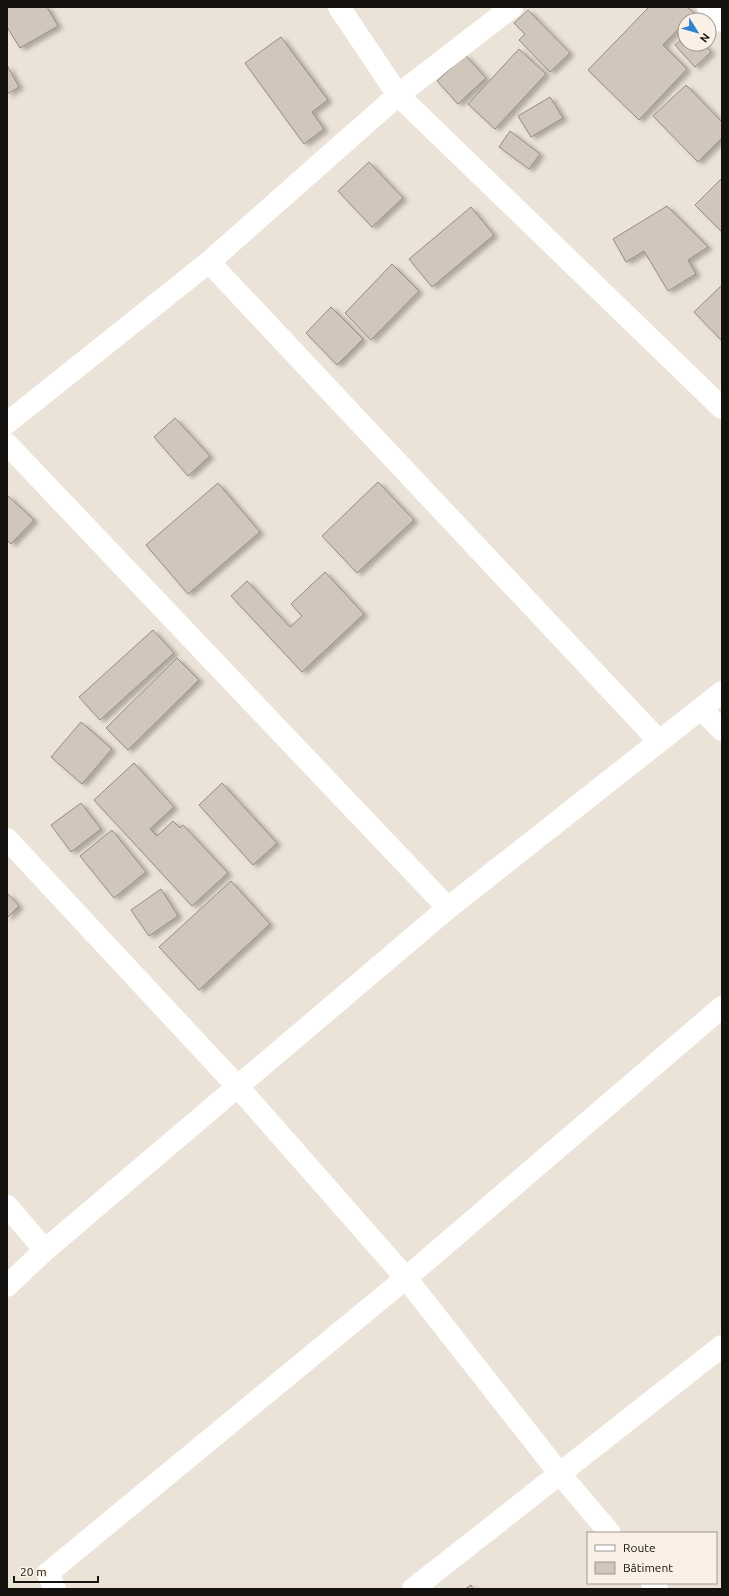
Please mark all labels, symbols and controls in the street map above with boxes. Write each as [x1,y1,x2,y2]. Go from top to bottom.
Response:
north arrow [677,12,717,52]
text: N [698,31,712,45]
legend [587,1532,717,1584]
text: Route [623,1541,656,1554]
scale bar [14,1558,98,1584]
text: Bâtiment [623,1561,673,1574]
text: 20 m [20,1565,47,1578]

